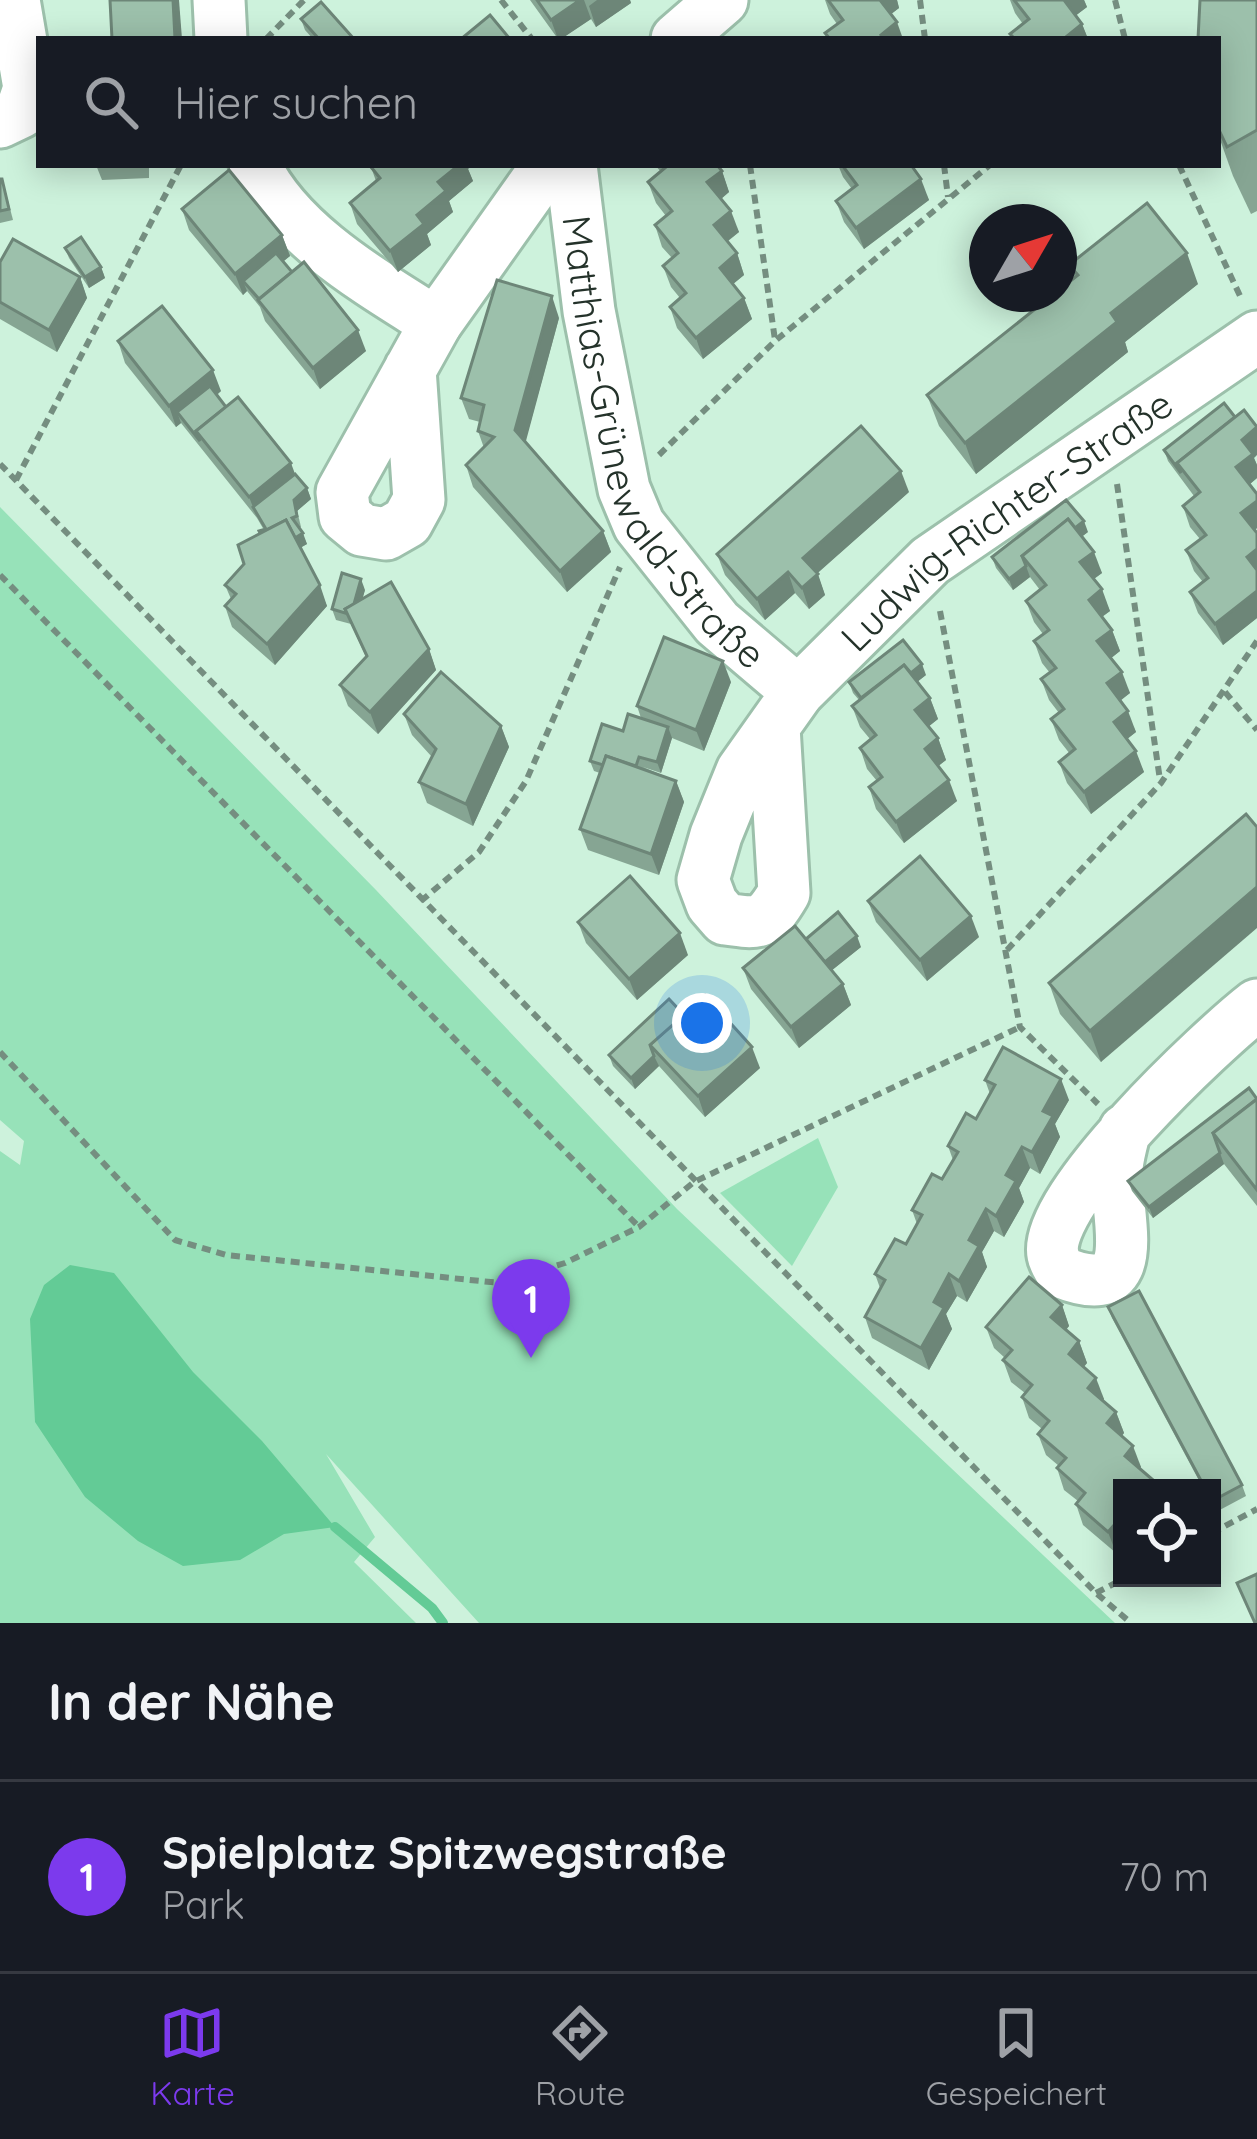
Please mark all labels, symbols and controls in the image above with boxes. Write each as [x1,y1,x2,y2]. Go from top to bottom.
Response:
search box [36,36,1221,168]
icon: search [78,69,144,135]
text: Hier suchen [174,74,418,130]
north arrow [969,204,1077,312]
street label: Matthias-Grünewald-Straße [553,212,776,678]
street label: Ludwig-Richter-Straße [830,378,1181,661]
your location [672,993,732,1053]
pin: 1 [492,1259,570,1358]
map controls [1113,1479,1221,1587]
button: locate [1113,1479,1221,1587]
text: In der Nähe [48,1669,335,1733]
text: Spielplatz Spitzwegstraße [162,1824,727,1880]
text: 1 [79,1852,95,1901]
text: 70 m [1120,1852,1209,1901]
text: Park [162,1880,245,1929]
tab: Karte [150,2000,235,2113]
tab: Route [535,2000,625,2113]
tab: Gespeichert [926,2000,1107,2113]

